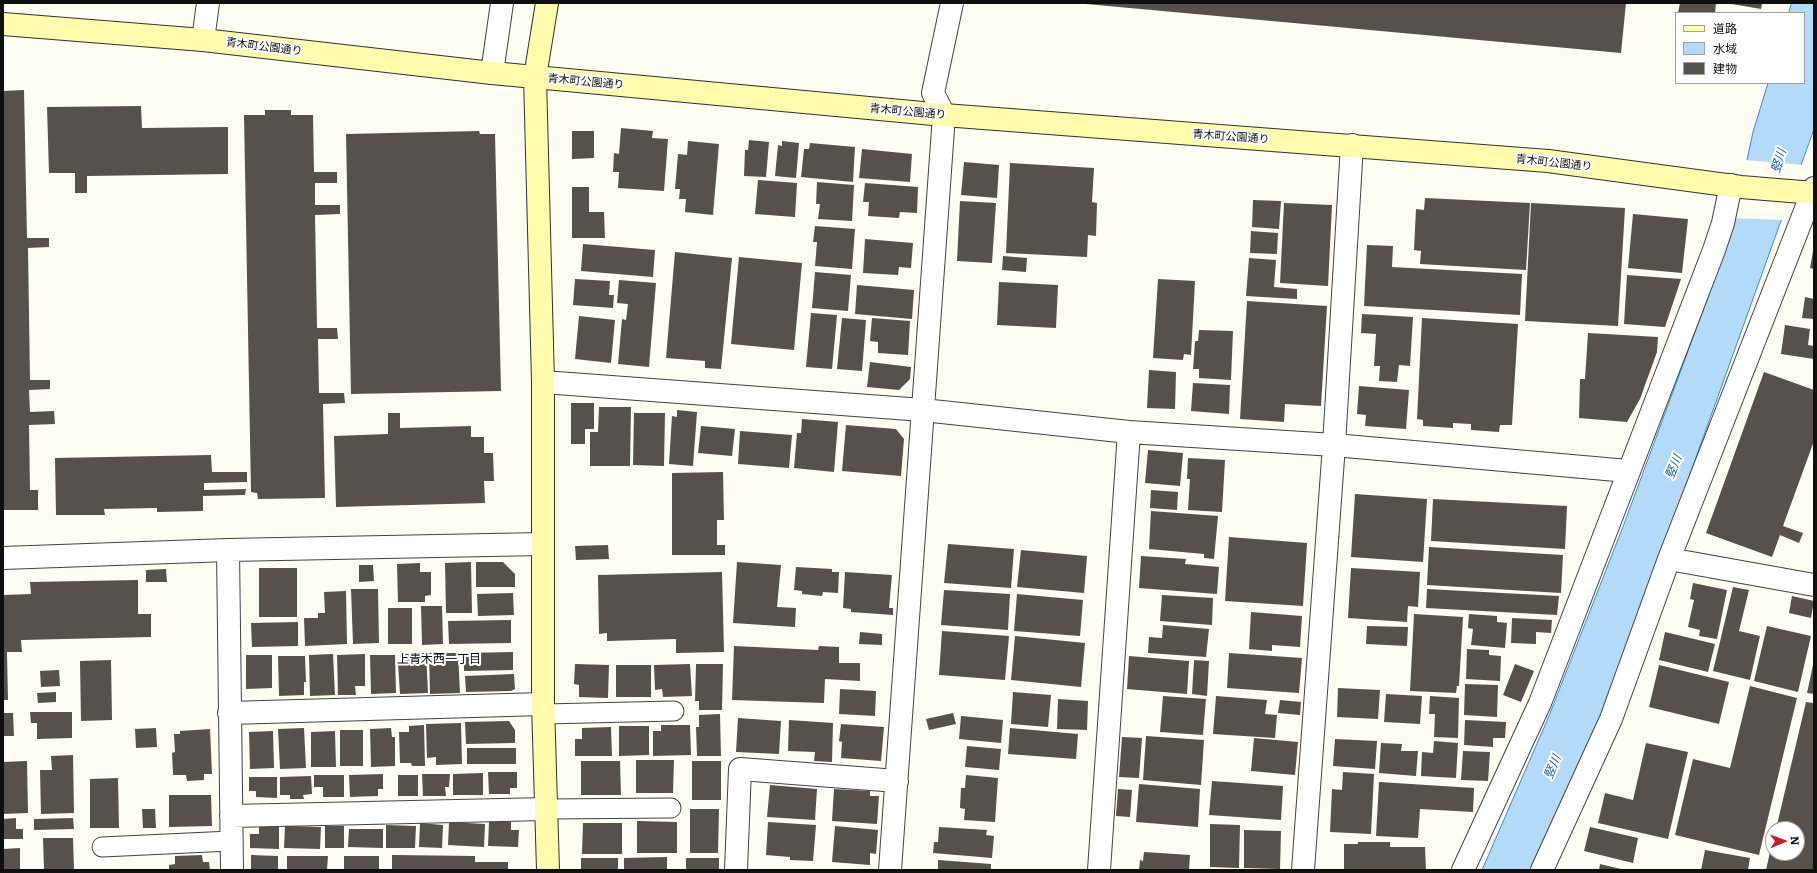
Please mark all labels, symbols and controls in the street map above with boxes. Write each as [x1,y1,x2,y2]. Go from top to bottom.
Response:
legend [1675,12,1805,84]
text: 道路 [1713,19,1737,37]
street label: 青木町公園通り [225,36,303,58]
text: 水域 [1713,39,1737,57]
text: 建物 [1713,59,1737,77]
street label: 青木町公園通り [547,72,625,92]
street label: 青木町公園通り [869,102,947,122]
street label: 青木町公園通り [1192,128,1270,146]
water label: 竪川 [1768,147,1790,175]
street label: 青木町公園通り [1515,152,1593,174]
water label: 竪川 [1663,453,1685,481]
district label: 上青木西一丁目 [397,652,481,666]
water label: 竪川 [1542,753,1564,781]
north arrow [1765,821,1805,861]
text: N [1788,836,1804,846]

